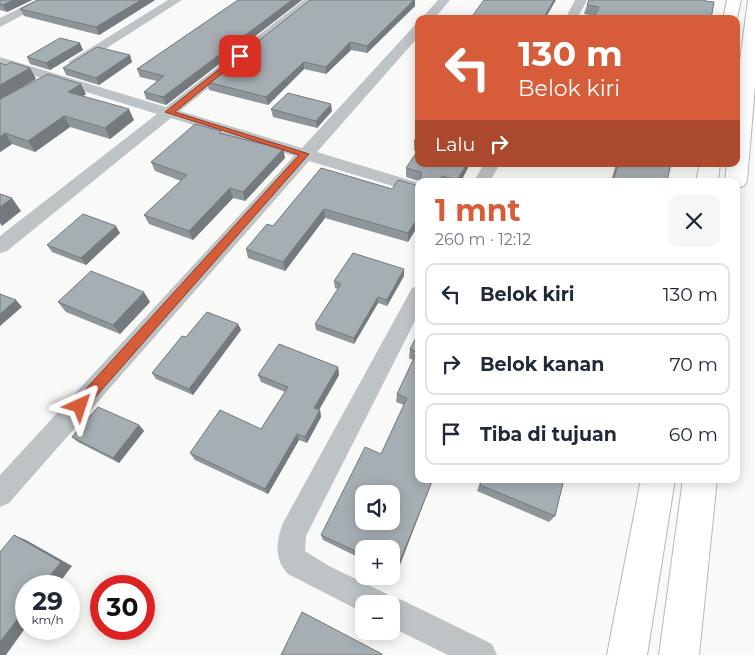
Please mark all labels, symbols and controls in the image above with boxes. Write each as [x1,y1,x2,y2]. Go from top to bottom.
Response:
text: 130 m [518,32,623,75]
pin [219,35,261,77]
icon: left [435,35,500,100]
icon: arrive [226,42,254,70]
text: Belok kiri [518,75,620,102]
icon: right [485,130,513,158]
text: Lalu [435,133,475,156]
text: 1 mnt [435,192,521,229]
button: close [668,195,720,247]
text: 260 m · 12:12 [435,230,531,249]
icon: left [437,280,465,308]
text: Belok kiri [480,283,575,306]
text: 130 m [663,283,718,306]
icon: right [437,350,465,378]
text: Belok kanan [480,353,604,376]
text: 70 m [669,353,718,376]
position arrow [53,379,105,431]
icon: arrive [437,420,465,448]
text: Tiba di tujuan [480,423,617,446]
text: 60 m [669,423,718,446]
map controls [355,485,400,640]
button: sound [355,485,400,530]
button: + [355,540,400,585]
speed limit sign: 30 [90,575,155,640]
text: 29 [32,586,63,616]
button: − [355,595,400,640]
text: km/h [31,612,64,627]

